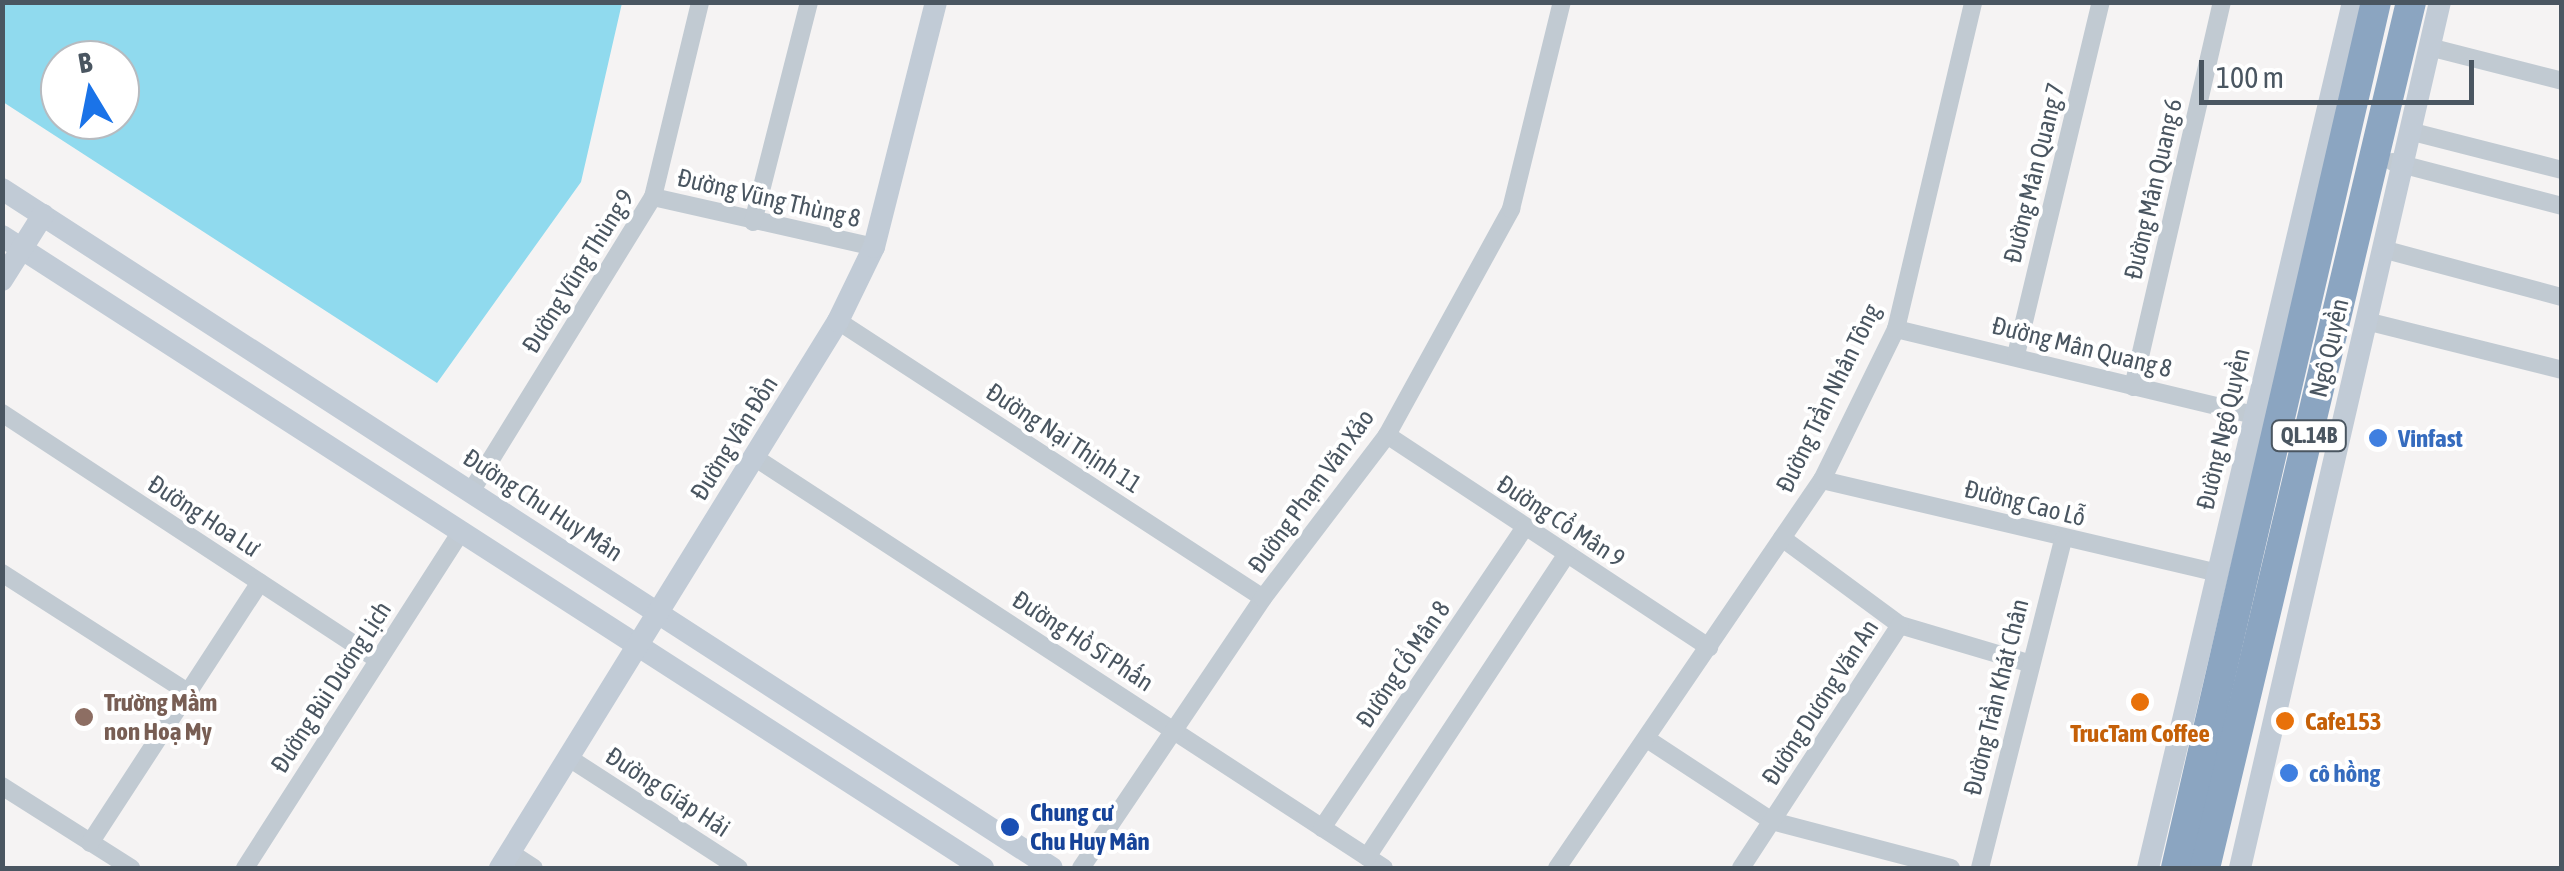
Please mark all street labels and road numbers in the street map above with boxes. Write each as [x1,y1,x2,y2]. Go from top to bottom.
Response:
street label: Đường Mân Quang 7 [1997,80,2071,266]
street label: Đường Mân Quang 6 [2118,96,2188,282]
street label: Đường Vũng Thùng 8 [674,162,864,234]
street label: Đường Vũng Thùng 9 [516,184,640,358]
street label: Ngô Quyền [2303,296,2355,400]
street label: Đường Trần Nhân Tông [1769,299,1887,497]
street label: Đường Mân Quang 8 [1989,310,2175,384]
street label: Đường Ngô Quyền [2190,345,2256,513]
street label: Đường Vân Đồn [684,370,784,506]
street label: Đường Nại Thịnh 11 [981,377,1147,499]
street label: Đường Phạm Văn Xảo [1242,403,1380,579]
road number: QL.14B [2269,419,2349,453]
street label: Đường Chu Huy Mân [458,442,628,568]
street label: Đường Hoa Lư [142,469,266,563]
street label: Đường Cổ Mân 9 [1492,469,1630,573]
street label: Đường Cao Lỗ [1961,473,2089,533]
street label: Đường Hồ Sĩ Phấn [1007,584,1159,698]
street label: Đường Cổ Mân 8 [1350,595,1456,733]
street label: Đường Bùi Dương Lịch [264,596,398,778]
street label: Đường Trần Khát Chân [1957,596,2035,798]
street label: Đường Dương Văn An [1755,614,1885,790]
street label: Đường Giáp Hải [600,741,736,843]

